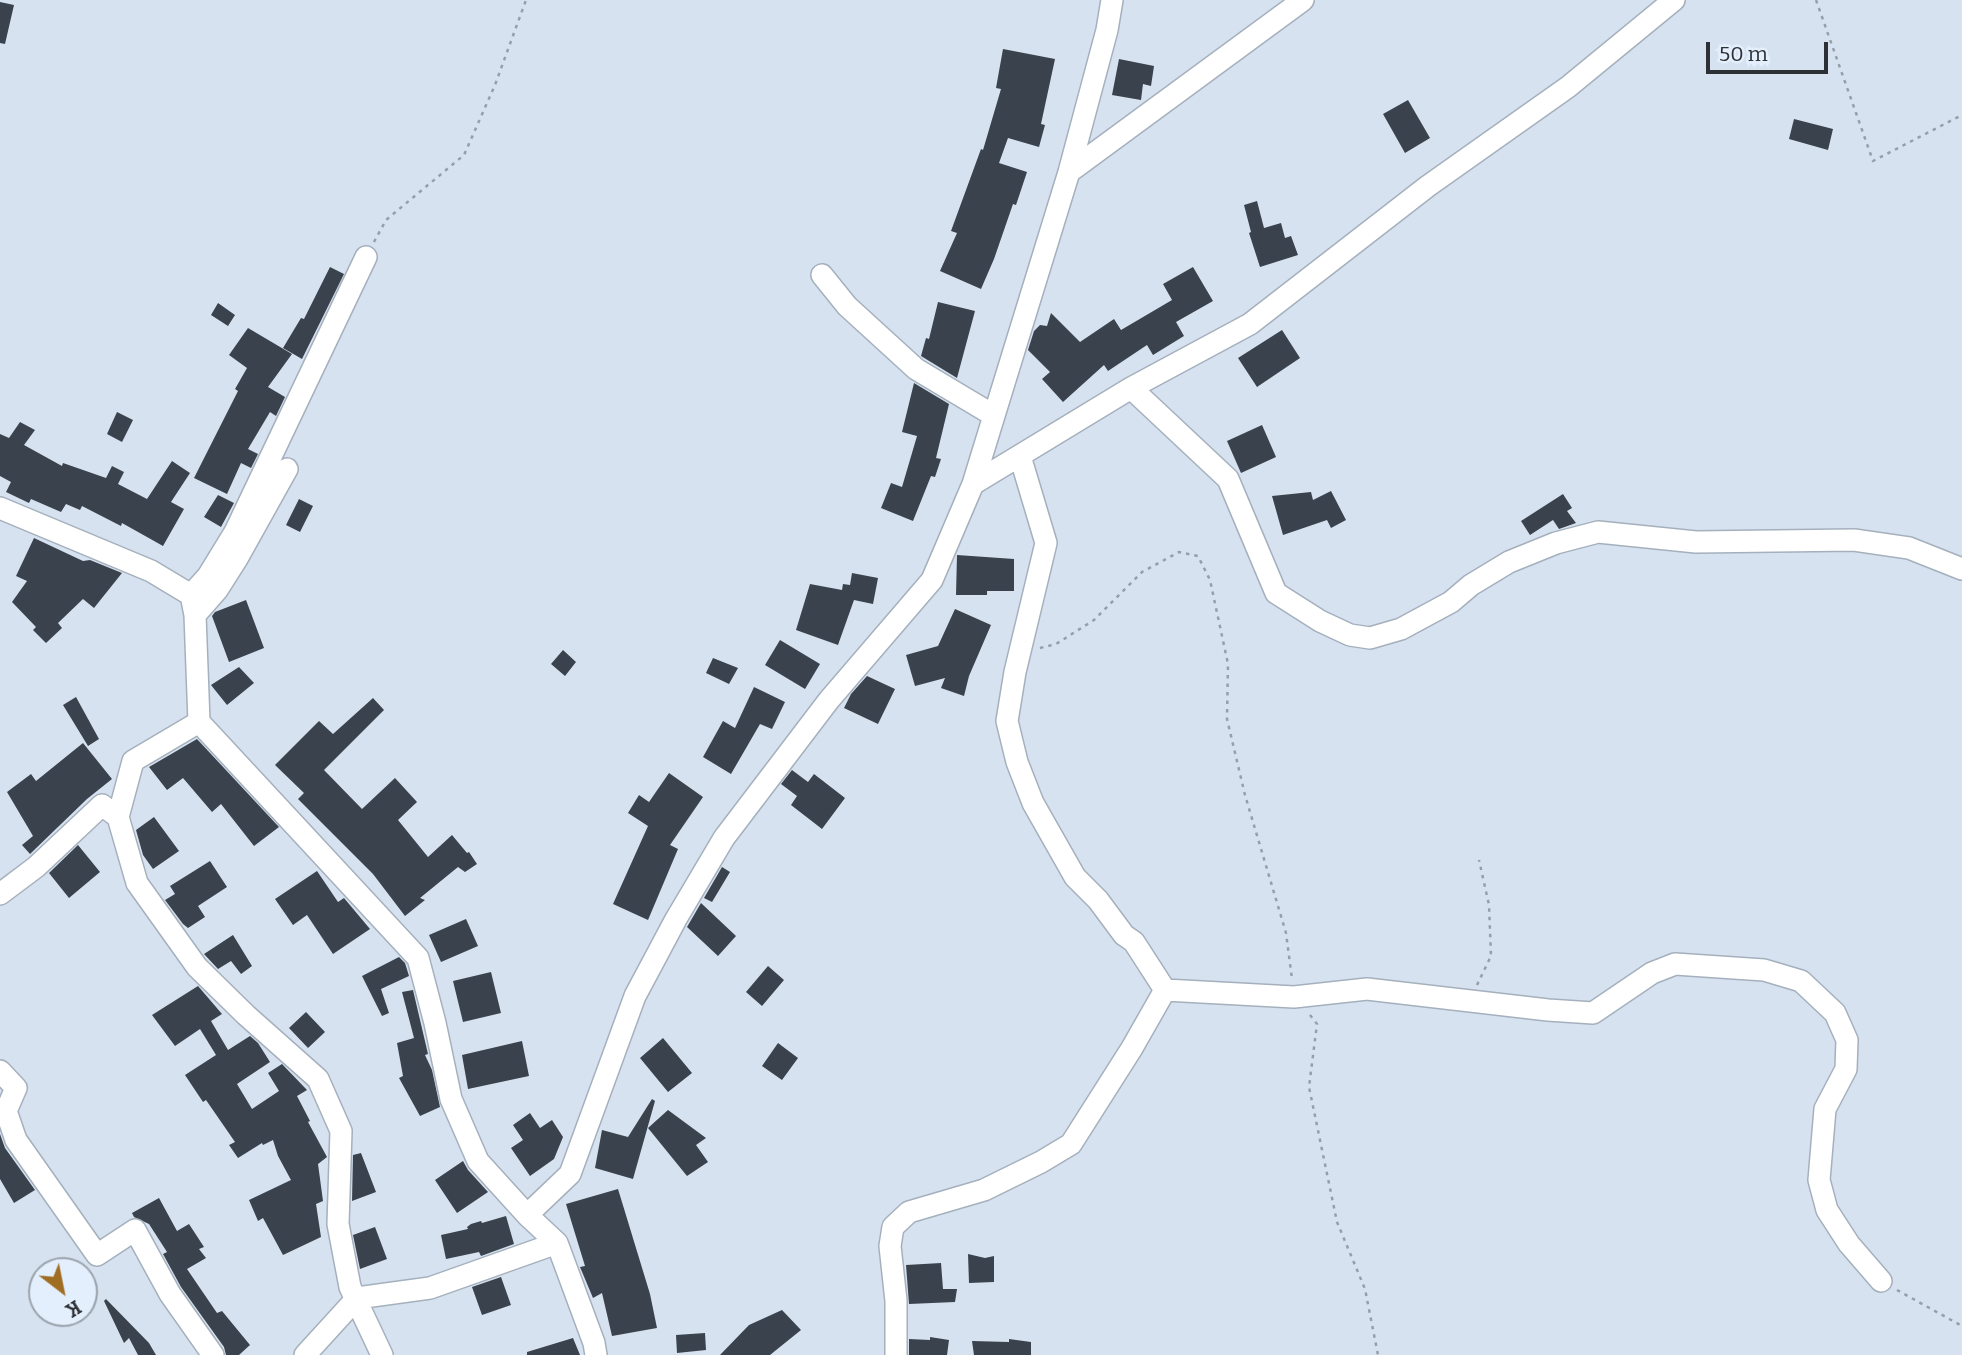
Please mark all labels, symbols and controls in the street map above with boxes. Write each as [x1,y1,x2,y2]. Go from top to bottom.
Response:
scale bar [1710,28,1832,72]
text: 50 m [1719,41,1768,67]
north arrow [28,1257,98,1327]
text: K [61,1295,85,1322]

